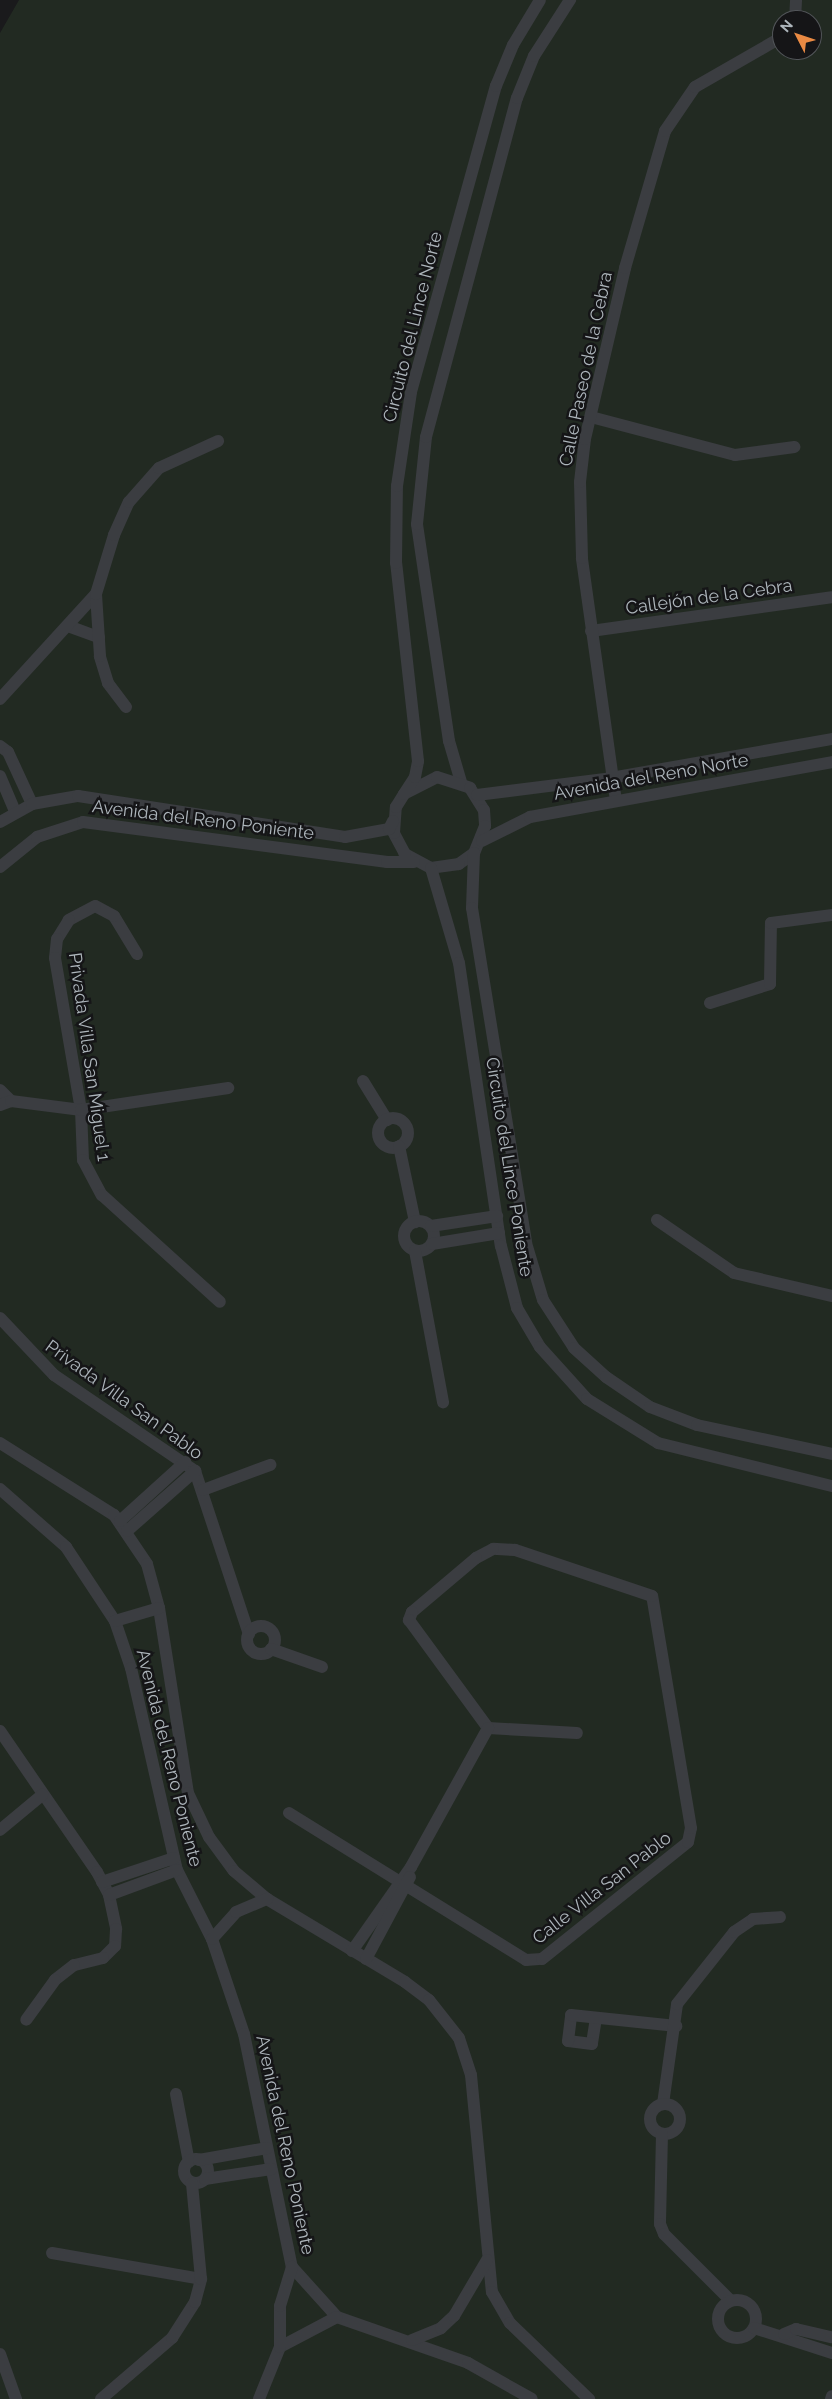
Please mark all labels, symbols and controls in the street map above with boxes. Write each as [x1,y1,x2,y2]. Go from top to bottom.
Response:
north arrow [772,10,822,60]
text: N [777,17,796,35]
street label: Circuito del Lince Norte [379,229,447,425]
street label: Calle Paseo de la Cebra [555,270,617,468]
street label: Callejón de la Cebra [624,575,794,619]
street label: Avenida del Reno Norte [552,749,750,805]
street label: Avenida del Reno Poniente [90,796,316,844]
street label: Privada Villa San Miguel 1 [64,951,114,1163]
street label: Circuito del Lince Poniente [481,1055,537,1279]
street label: Privada Villa San Pablo [41,1335,207,1465]
street label: Avenida del Reno Poniente [131,1647,207,1869]
street label: Calle Villa San Pablo [528,1827,676,1949]
street label: Avenida del Reno Poniente [251,2033,319,2257]

